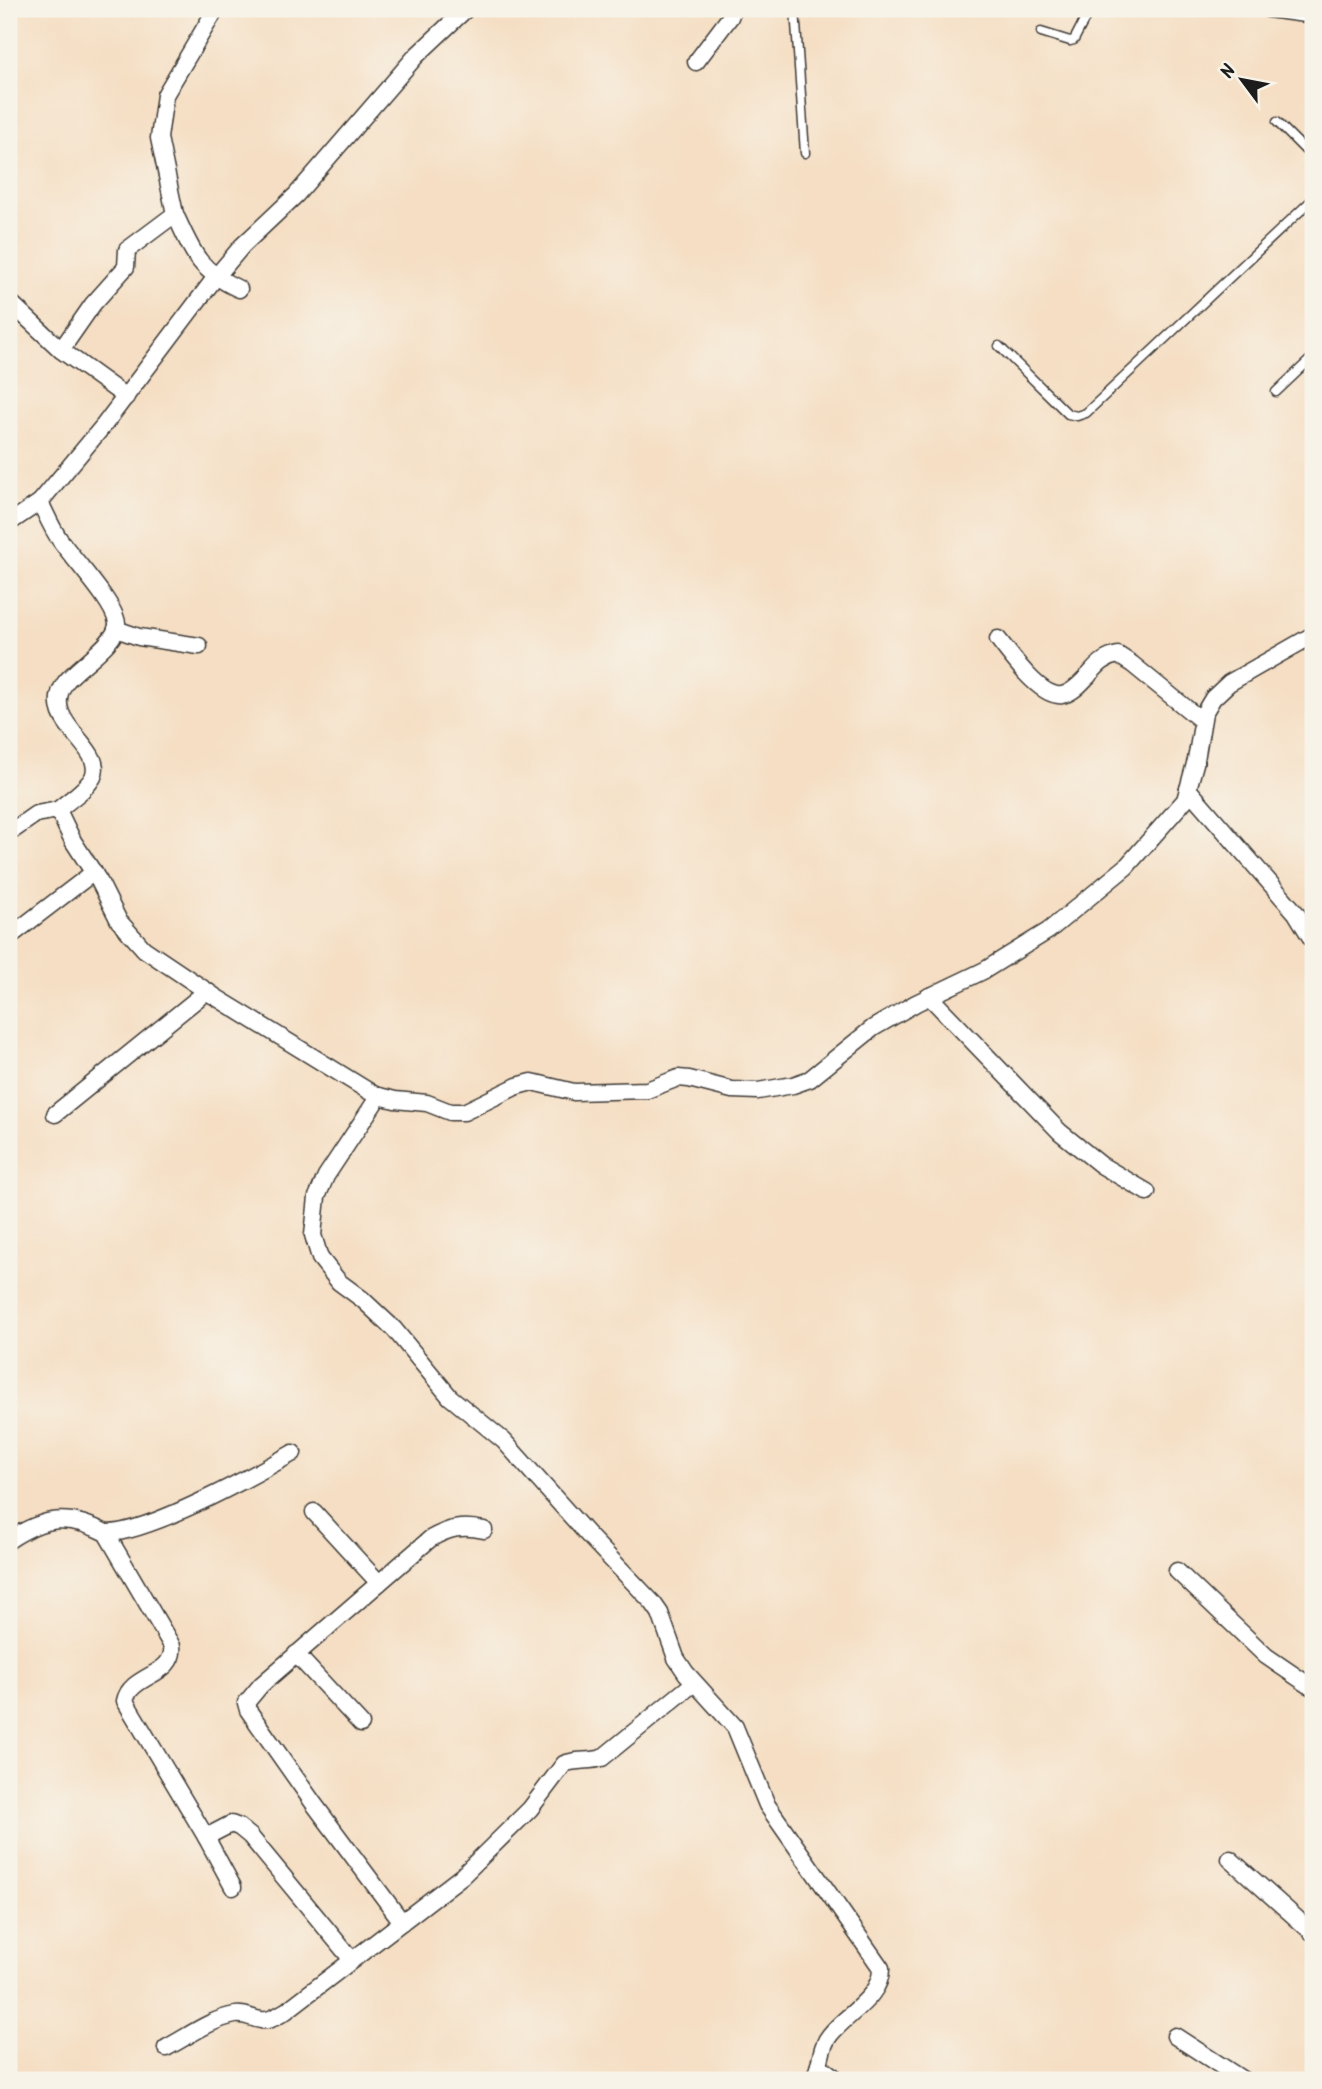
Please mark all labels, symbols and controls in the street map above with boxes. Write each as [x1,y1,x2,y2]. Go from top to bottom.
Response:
north arrow [1206,46,1276,116]
text: N [1213,59,1245,85]

